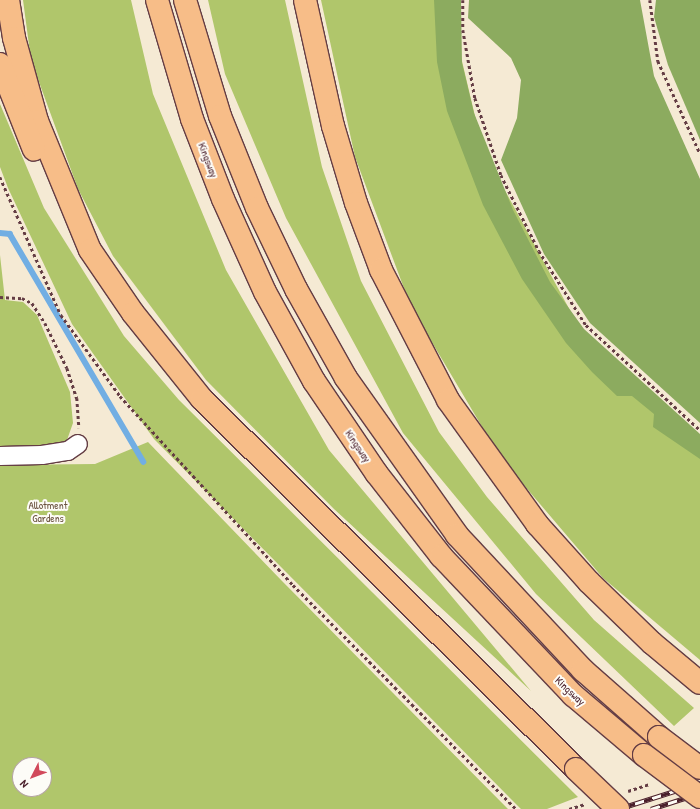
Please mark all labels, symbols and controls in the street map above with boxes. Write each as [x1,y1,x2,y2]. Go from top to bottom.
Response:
street label: Kingsway [195,141,221,179]
street label: Kingsway [342,427,374,465]
park label: Allotment Gardens [29,499,67,525]
street label: Kingsway [552,674,588,708]
north arrow [12,757,52,797]
text: N [17,778,31,791]

